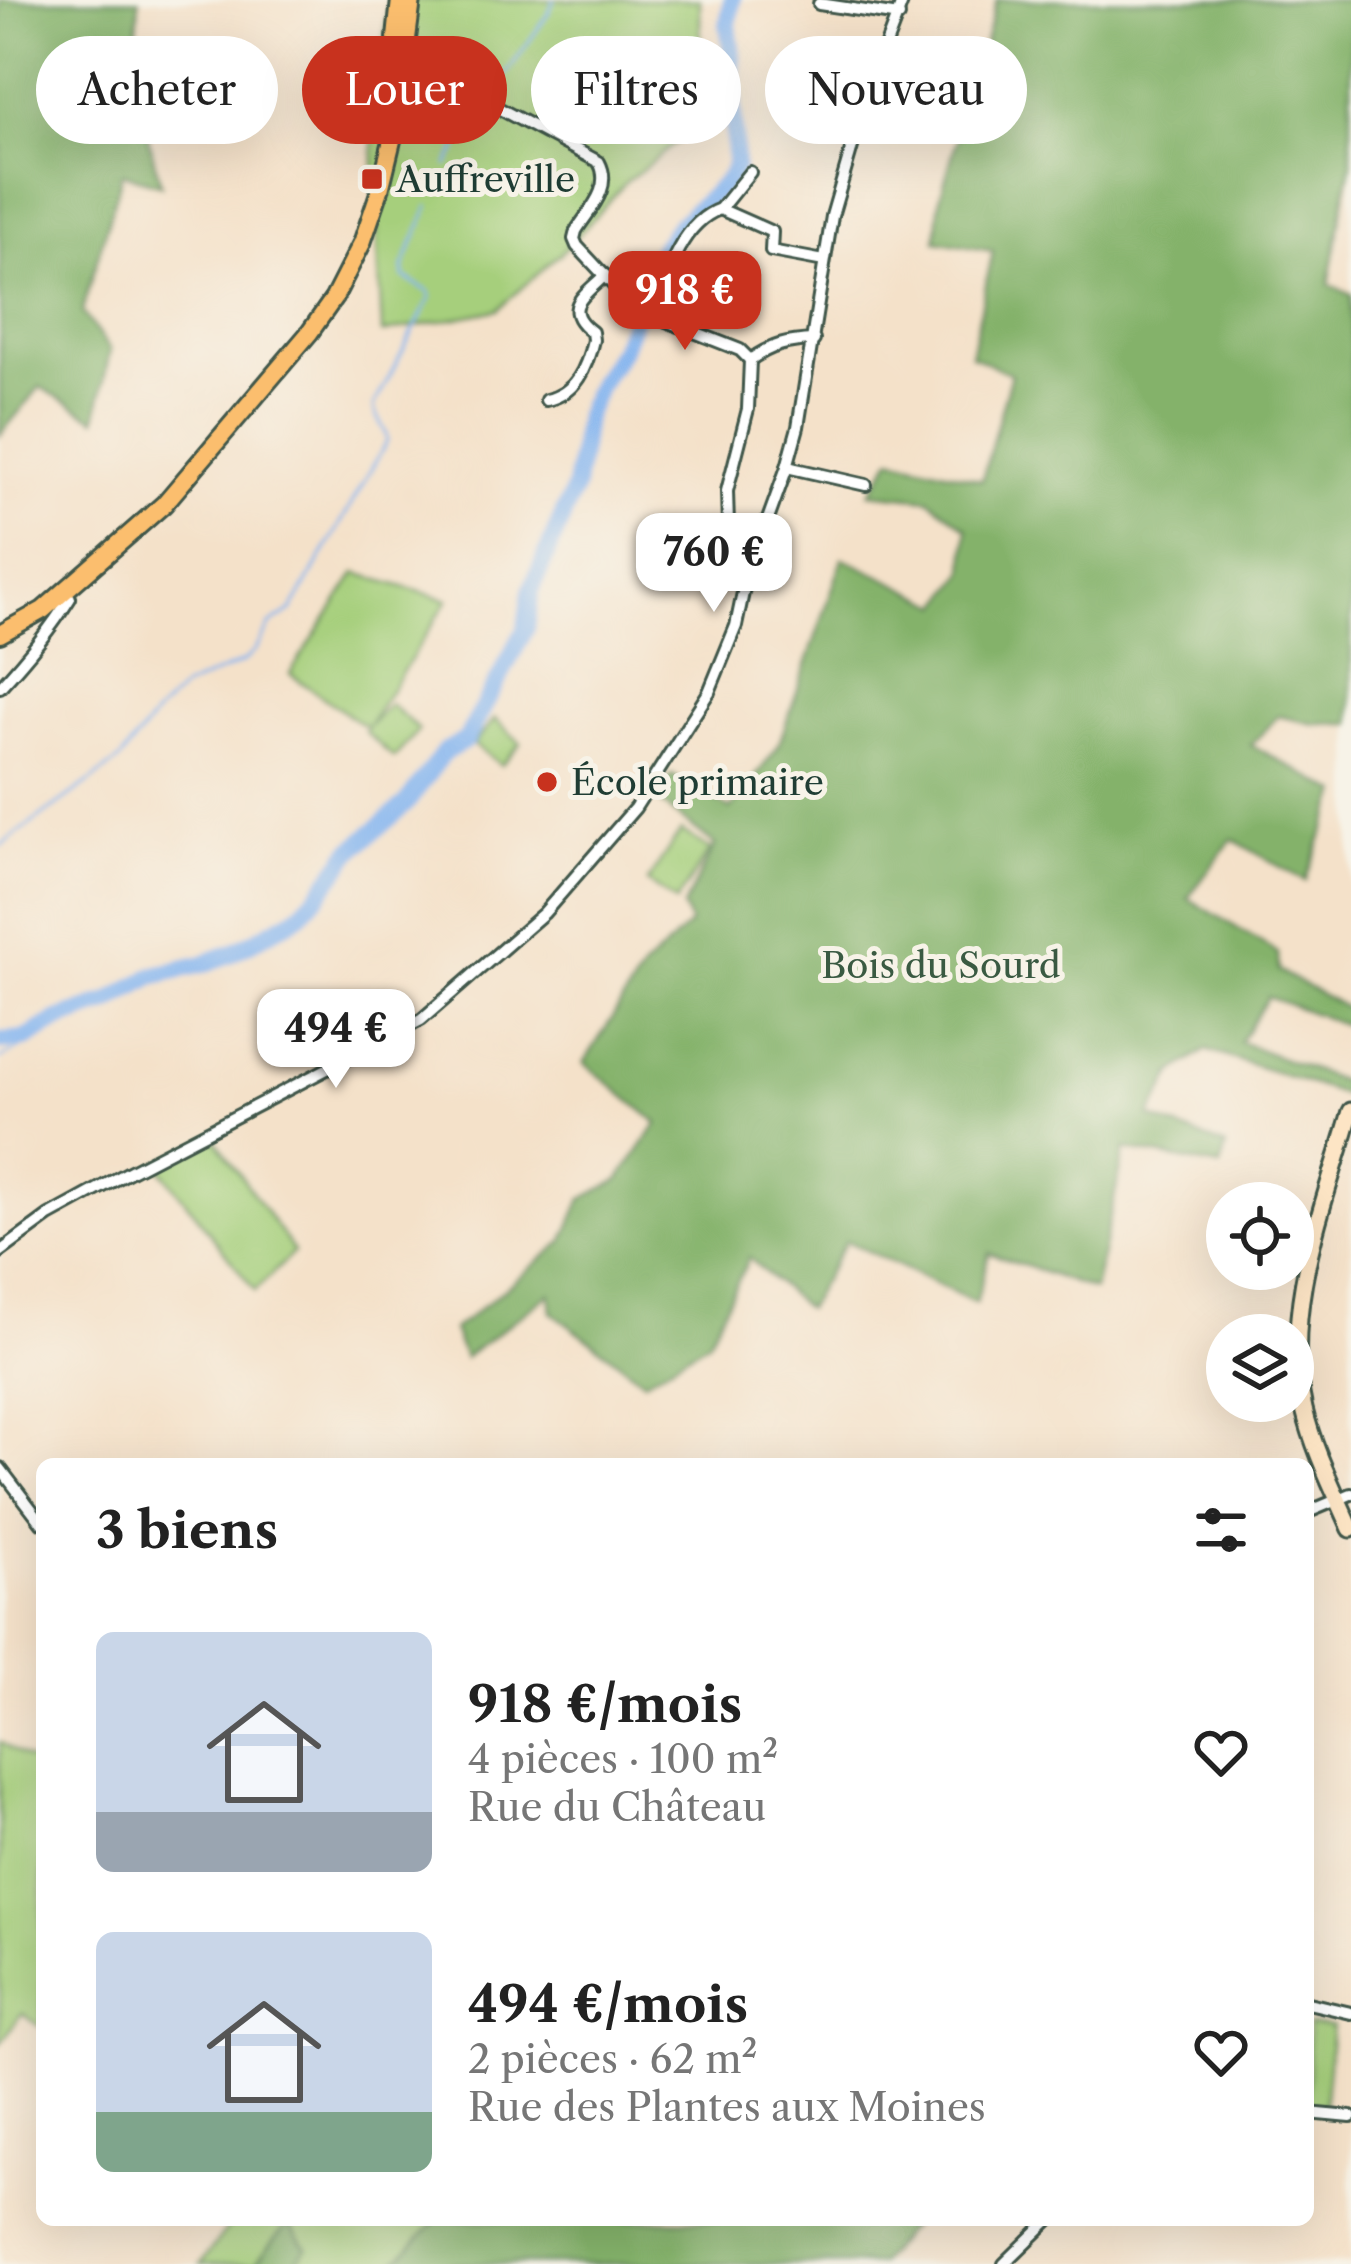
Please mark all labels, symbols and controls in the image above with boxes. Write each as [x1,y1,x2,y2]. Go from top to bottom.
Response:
chip: Acheter [36,36,278,144]
chip: Louer [302,36,507,144]
chip: Filtres [531,36,741,144]
chip: Nouveau [765,36,1027,144]
place label: Auffreville [395,157,575,201]
marker: Auffreville [359,166,385,192]
pin: 918 € [601,251,769,353]
text: 918 € [635,266,735,314]
pin: 760 € [630,513,798,615]
text: 760 € [663,528,765,576]
place label: École primaire [571,760,824,804]
marker: École primaire [534,769,560,795]
park label: Bois du Sourd [821,943,1061,987]
pin: 494 € [252,989,420,1091]
text: 494 € [284,1004,388,1052]
map controls [1206,1182,1314,1422]
button: locate [1206,1182,1314,1290]
button: layers [1206,1314,1314,1422]
icon: filters [1188,1497,1254,1563]
text: 3 biens [96,1499,278,1561]
text: 918 €/mois [468,1673,742,1735]
icon: home [192,1680,336,1824]
icon: heart [1188,1719,1254,1785]
text: 4 pièces · 100 m² [468,1735,778,1783]
text: Rue du Château [468,1783,766,1831]
text: 494 €/mois [468,1973,748,2035]
icon: home [192,1980,336,2124]
icon: heart [1188,2019,1254,2085]
text: 2 pièces · 62 m² [468,2035,758,2083]
text: Rue des Plantes aux Moines [468,2083,986,2131]

